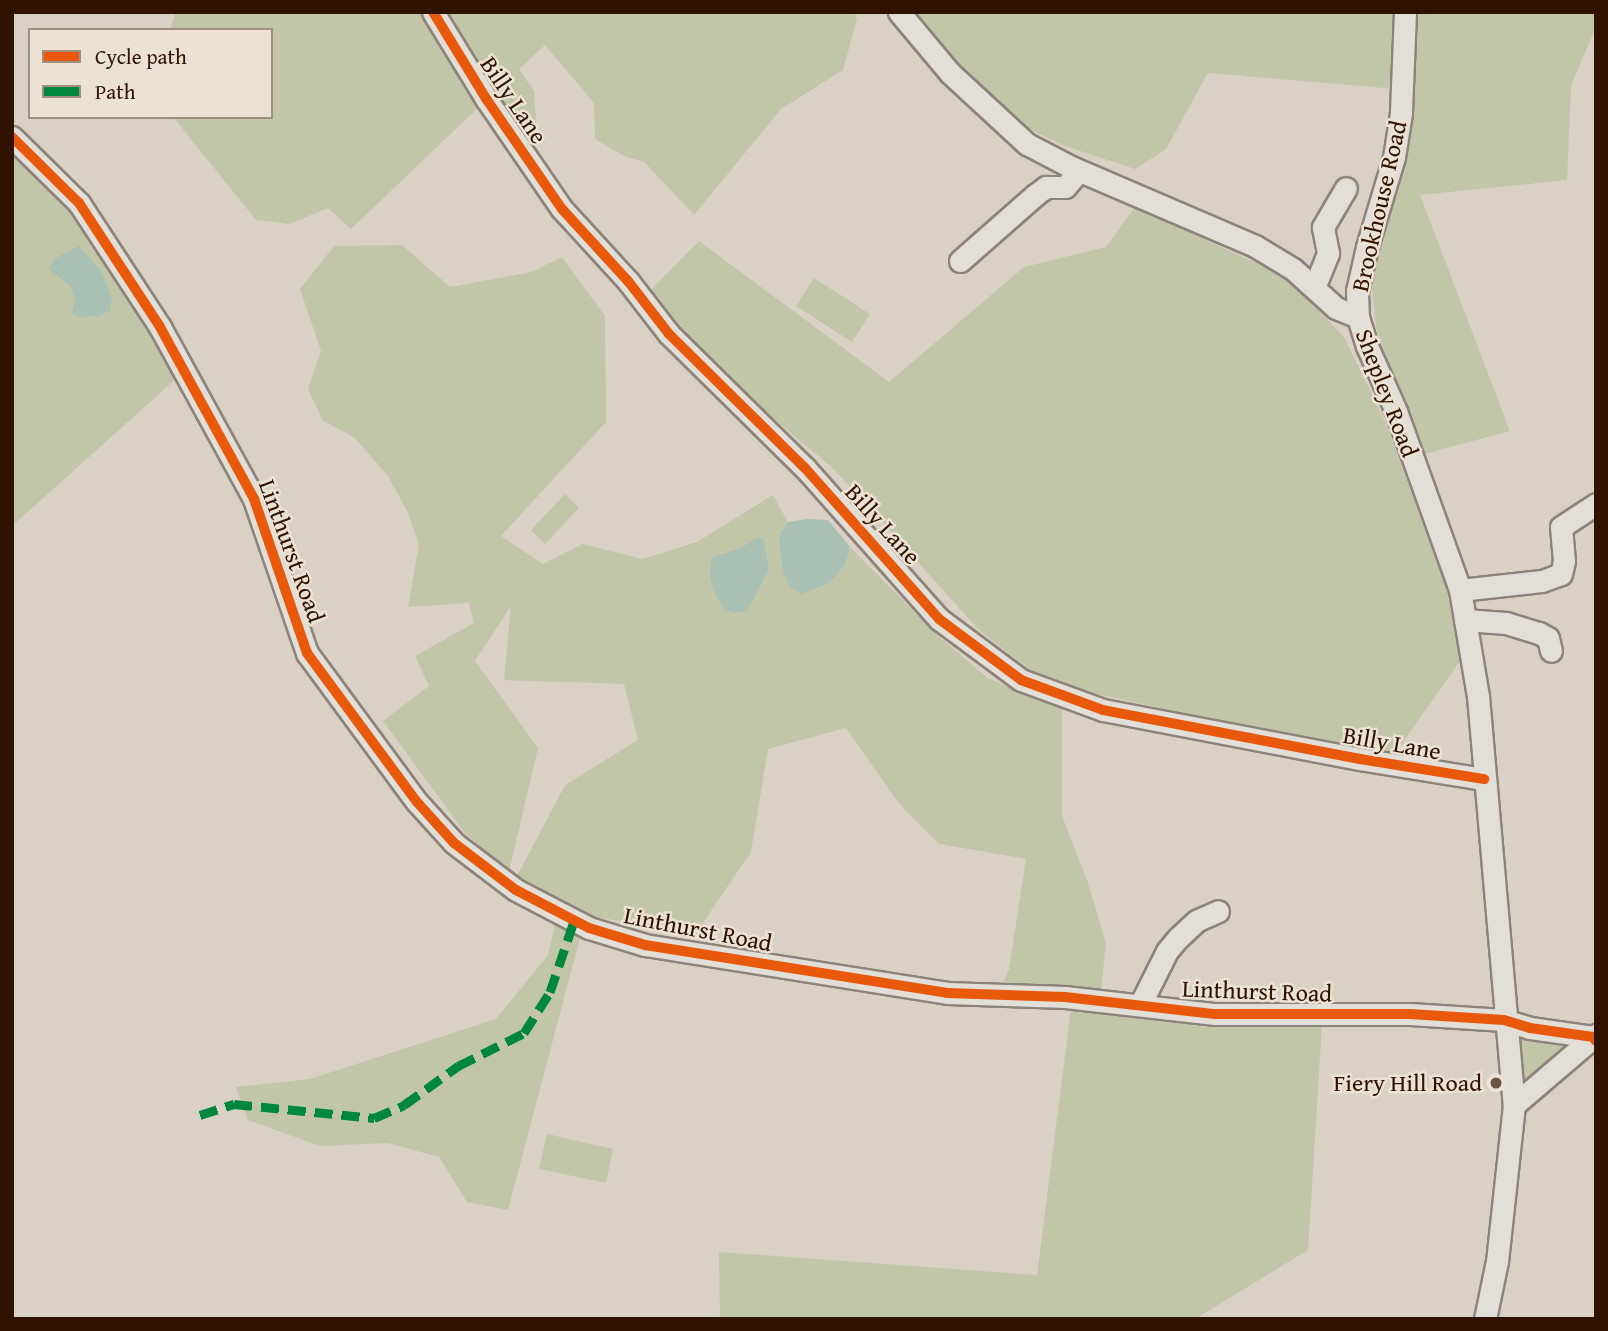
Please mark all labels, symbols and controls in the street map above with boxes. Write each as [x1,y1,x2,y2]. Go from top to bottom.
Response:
legend [28,28,273,119]
text: Cycle path [95,41,187,72]
street label: Billy Lane [474,51,554,149]
text: Path [95,76,135,107]
street label: Brookhouse Road [1345,118,1413,294]
street label: Shepley Road [1349,325,1425,461]
street label: Linthurst Road [253,475,331,627]
street label: Billy Lane [839,478,927,570]
street label: Billy Lane [1341,720,1443,766]
street label: Linthurst Road [622,901,774,957]
street label: Linthurst Road [1181,974,1333,1008]
place label: Fiery Hill Road [1334,1069,1482,1097]
marker: Fiery Hill Road [1488,1075,1504,1091]

